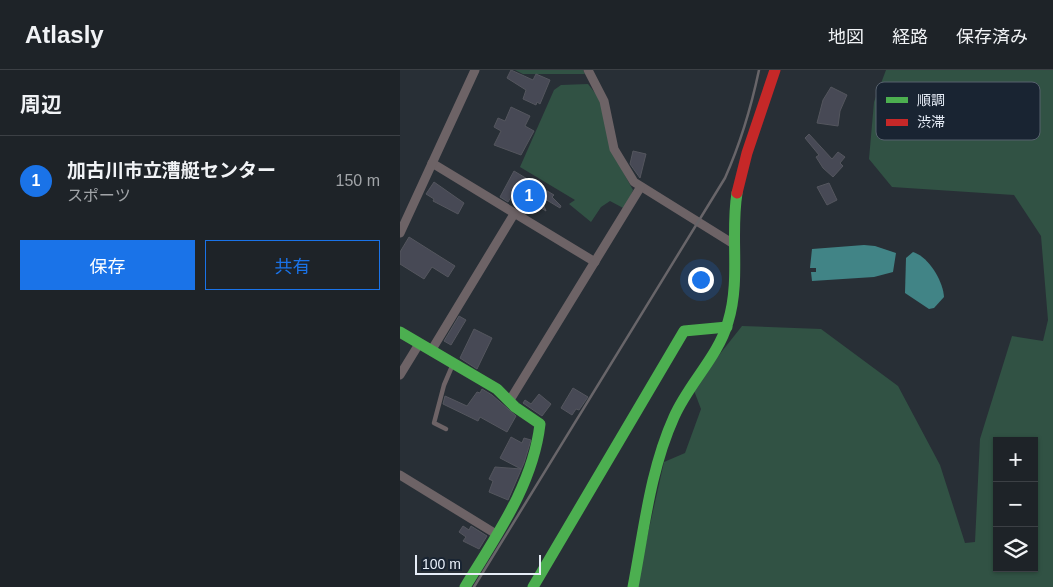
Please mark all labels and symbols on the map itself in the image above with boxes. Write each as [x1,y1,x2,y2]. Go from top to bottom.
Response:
legend [876,82,1040,140]
text: 順調 [917,92,945,108]
text: 渋滞 [917,114,945,130]
pin: 1 [513,177,545,215]
your location [688,267,714,293]
scale bar [415,552,541,575]

